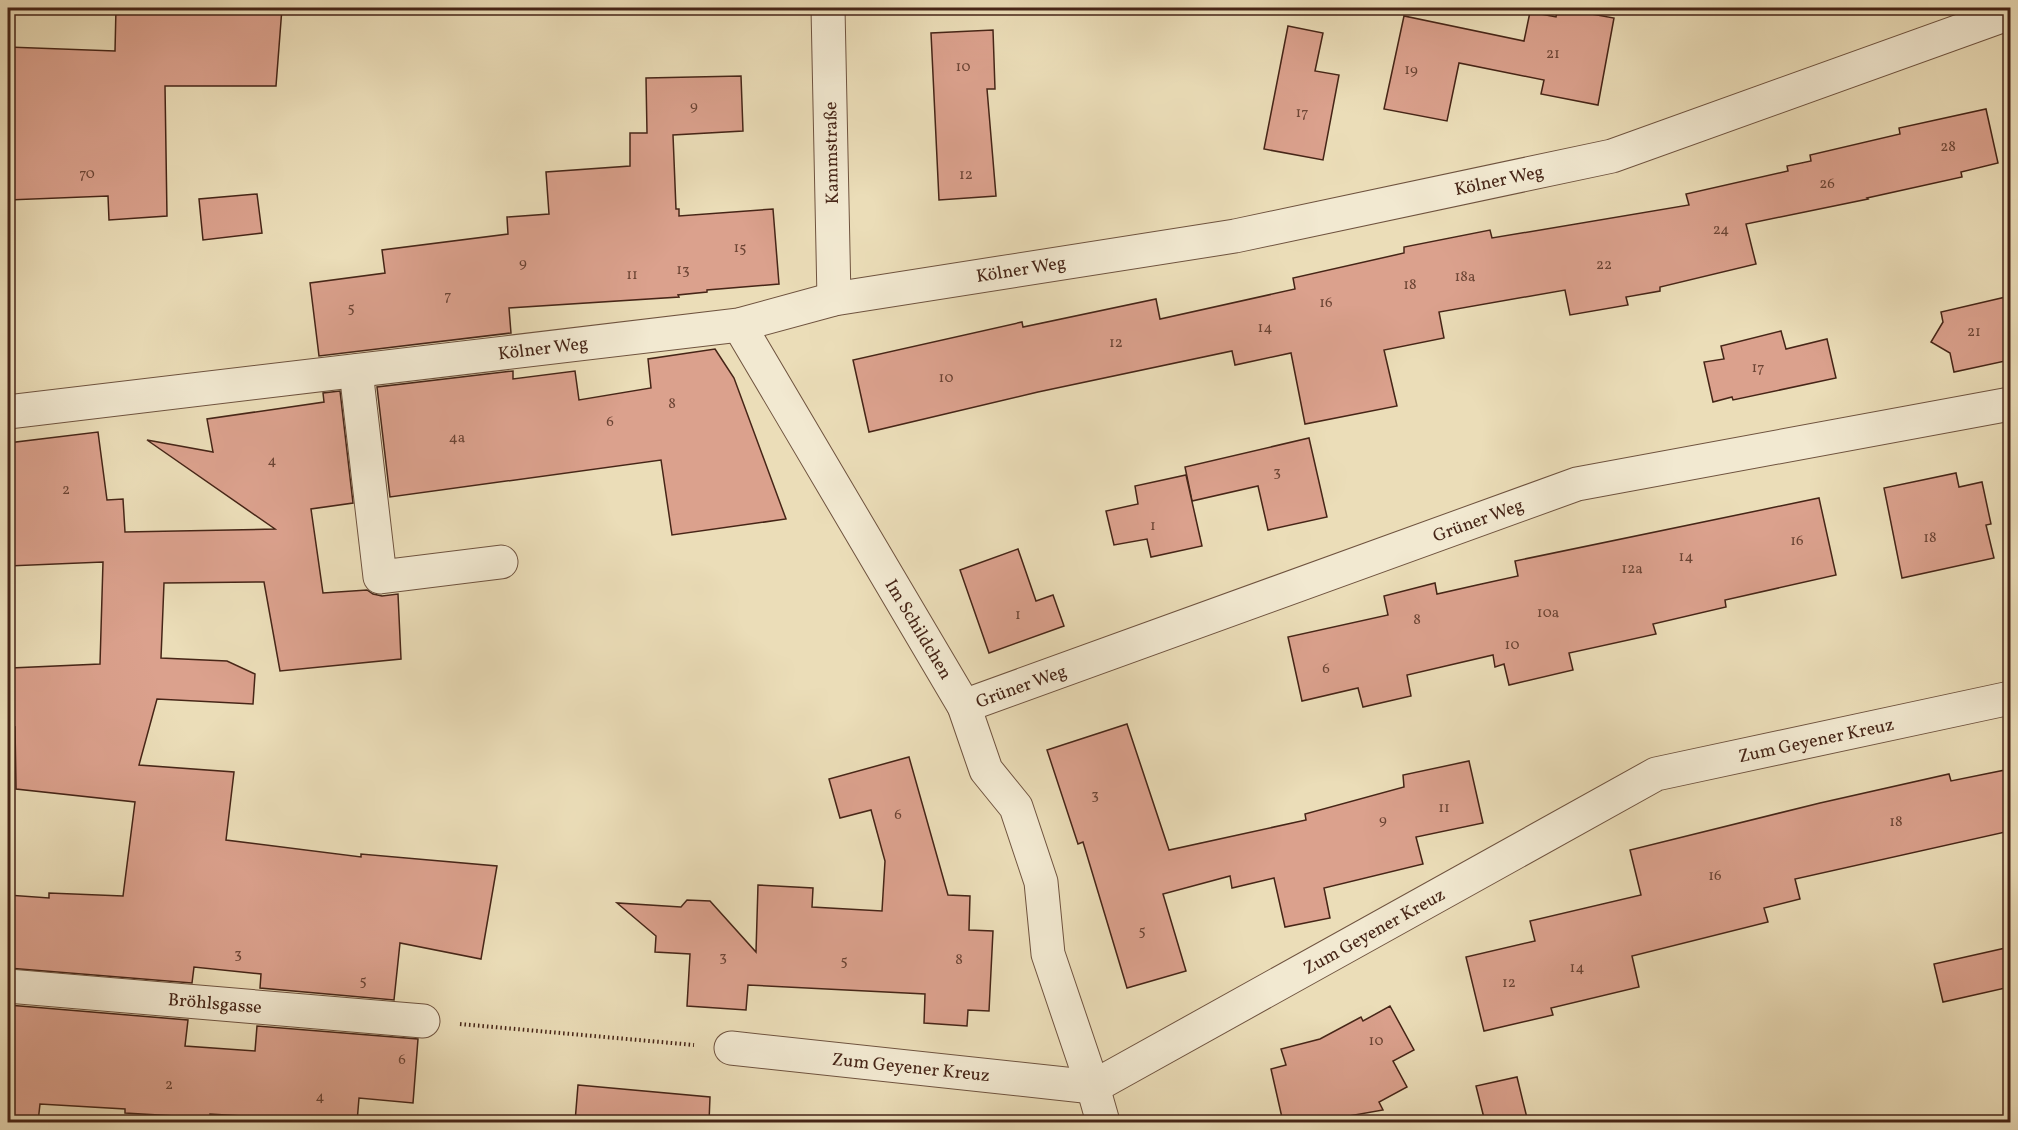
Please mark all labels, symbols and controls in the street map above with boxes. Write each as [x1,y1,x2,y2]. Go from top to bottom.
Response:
house number: 21 [1546,44,1560,65]
house number: 10 [956,57,970,78]
house number: 19 [1404,60,1418,81]
house number: 9 [690,96,698,117]
street label: Kammstraße [819,101,846,205]
house number: 17 [1295,103,1309,124]
house number: 28 [1940,137,1956,158]
street label: Kölner Weg [1452,160,1546,203]
house number: 70 [79,164,95,185]
house number: 12 [959,165,973,186]
house number: 26 [1819,174,1835,195]
house number: 24 [1713,220,1729,241]
house number: 15 [733,238,747,259]
street label: Kölner Weg [975,251,1068,290]
house number: 9 [519,253,527,274]
house number: 22 [1596,255,1612,276]
house number: 13 [676,260,690,281]
house number: 11 [626,265,638,286]
house number: 18a [1455,267,1475,288]
house number: 18 [1403,275,1417,296]
house number: 7 [444,286,452,307]
house number: 16 [1319,293,1333,314]
house number: 5 [347,298,355,319]
house number: 14 [1258,318,1272,339]
house number: 21 [1967,322,1981,343]
street label: Kölner Weg [497,332,590,367]
house number: 12 [1109,333,1123,354]
house number: 17 [1751,358,1765,379]
house number: 10 [939,368,953,389]
house number: 8 [668,394,676,415]
house number: 6 [606,412,614,433]
house number: 4a [449,428,465,449]
house number: 4 [268,451,277,472]
house number: 3 [1273,462,1281,483]
house number: 2 [62,480,70,501]
street label: Grüner Weg [1430,493,1527,549]
house number: 1 [1150,516,1156,537]
house number: 18 [1923,528,1937,549]
house number: 16 [1790,531,1804,552]
house number: 14 [1679,547,1693,568]
house number: 12a [1621,559,1643,580]
street label: Im Schildchen [878,575,958,685]
house number: 10a [1537,603,1559,624]
house number: 1 [1015,605,1021,626]
house number: 8 [1413,610,1421,631]
house number: 10 [1505,635,1519,656]
street label: Grüner Weg [973,659,1070,715]
house number: 6 [1322,659,1330,680]
street label: Zum Geyener Kreuz [1736,713,1896,770]
house number: 3 [1091,785,1099,806]
house number: 11 [1438,798,1450,819]
house number: 6 [894,805,902,826]
house number: 9 [1379,810,1387,831]
house number: 18 [1889,812,1903,833]
house number: 16 [1708,866,1722,887]
street label: Zum Geyener Kreuz [1299,883,1450,982]
house number: 5 [1138,921,1146,942]
house number: 3 [234,944,242,965]
house number: 3 [719,947,727,968]
house number: 8 [955,950,963,971]
house number: 5 [840,951,848,972]
house number: 14 [1570,958,1584,979]
house number: 5 [359,971,367,992]
house number: 12 [1502,973,1516,994]
street label: Bröhlsgasse [167,988,263,1021]
house number: 10 [1369,1031,1383,1052]
street label: Zum Geyener Kreuz [831,1048,991,1089]
house number: 6 [398,1050,406,1071]
house number: 2 [165,1075,173,1096]
house number: 4 [316,1087,325,1108]

